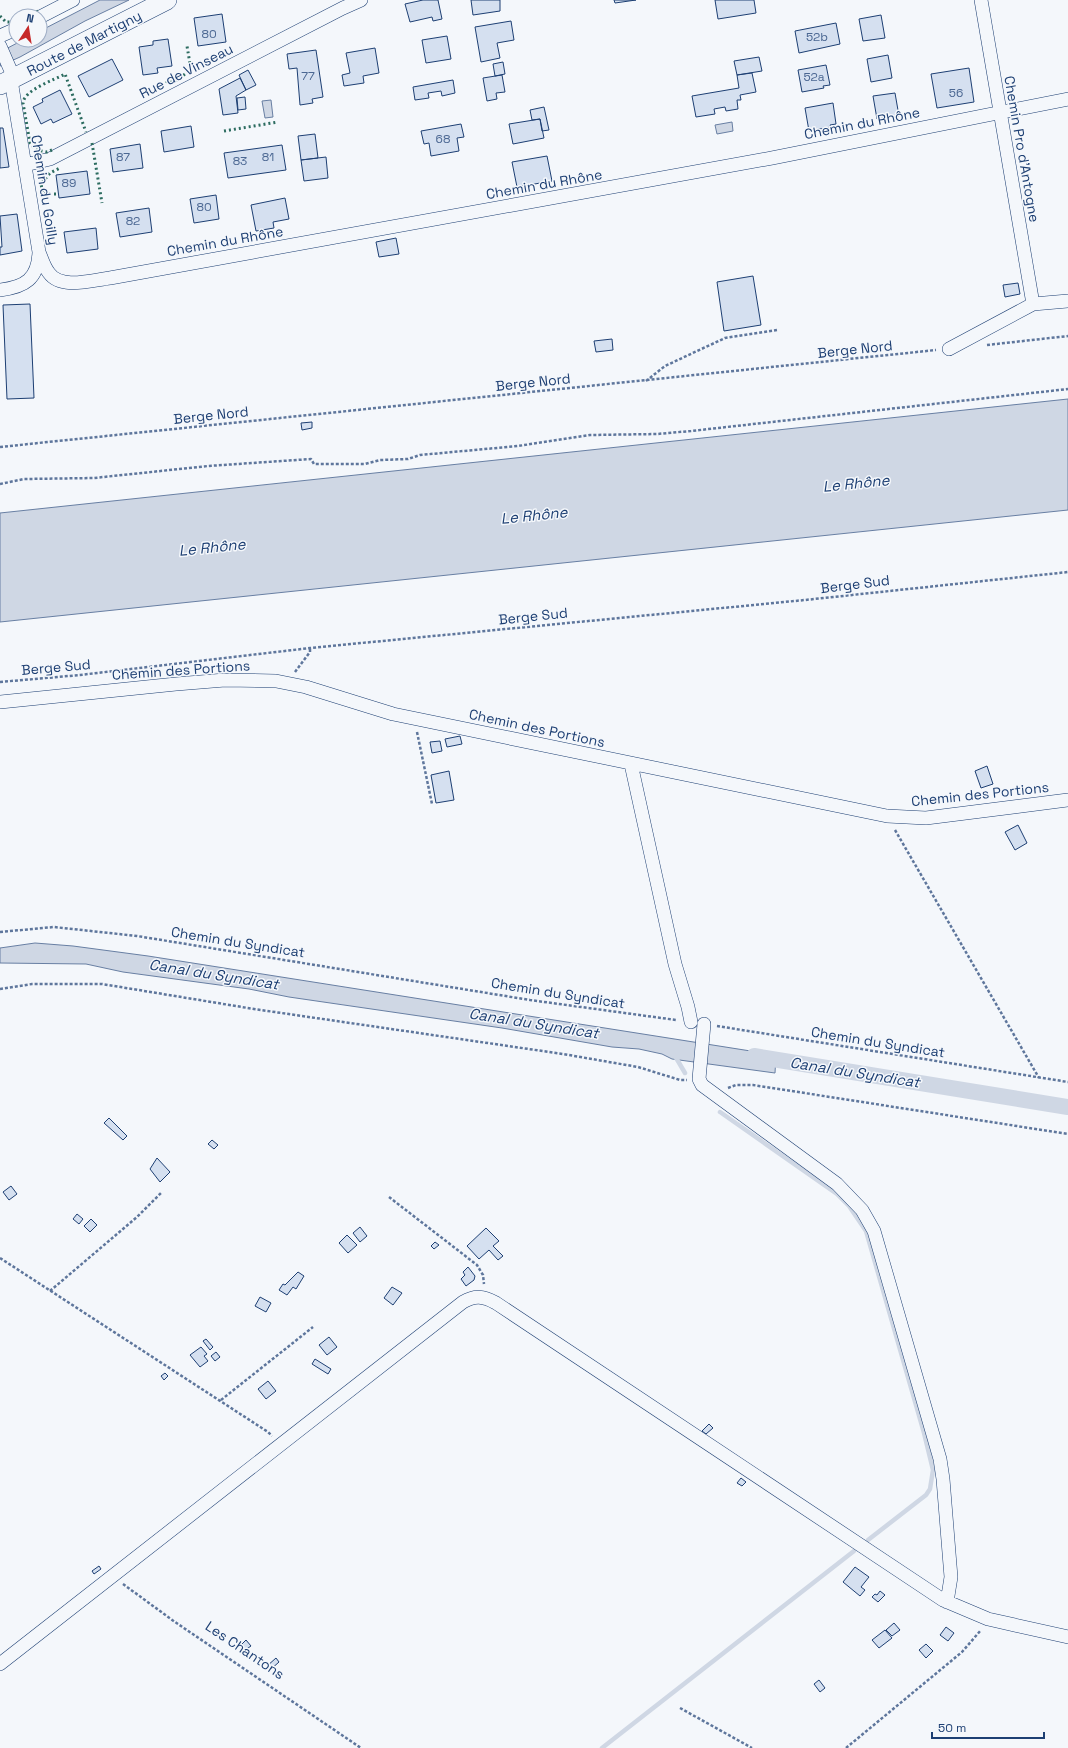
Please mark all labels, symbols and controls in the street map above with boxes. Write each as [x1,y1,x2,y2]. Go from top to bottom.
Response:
street label: Route de Martigny [24,6,144,80]
north arrow [8,8,48,48]
text: N [25,11,35,26]
house number: 80 [201,26,217,42]
house number: 52b [806,29,828,45]
street label: Rue de Vinseau [136,40,236,102]
house number: 77 [301,68,315,84]
house number: 52a [803,69,825,85]
street label: Chemin Pro d'Antogne [1000,74,1044,224]
house number: 56 [949,85,963,101]
street label: Chemin du Rhône [803,103,921,143]
house number: 68 [436,131,450,147]
street label: Chemin du Goilly [27,134,63,246]
house number: 87 [116,149,130,165]
house number: 81 [262,149,274,165]
house number: 83 [233,153,247,169]
street label: Chemin du Rhône [485,165,603,203]
house number: 89 [62,175,76,191]
house number: 80 [196,199,212,215]
house number: 82 [126,213,140,229]
street label: Chemin du Rhône [166,222,284,260]
street label: Berge Nord [817,336,893,362]
street label: Berge Nord [495,369,571,395]
street label: Berge Nord [173,402,249,428]
water label: Le Rhône [822,470,891,496]
water label: Le Rhône [500,502,569,528]
water label: Le Rhône [178,534,247,560]
street label: Berge Sud [819,571,891,597]
street label: Berge Sud [497,603,569,629]
street label: Berge Sud [21,655,91,679]
street label: Chemin des Portions [111,656,251,684]
street label: Chemin des Portions [467,705,607,751]
street label: Chemin des Portions [910,778,1050,810]
street label: Chemin du Syndicat [170,923,306,961]
water label: Canal du Syndicat [148,954,282,994]
street label: Chemin du Syndicat [490,974,626,1012]
water label: Canal du Syndicat [468,1003,602,1043]
street label: Chemin du Syndicat [810,1023,946,1061]
water label: Canal du Syndicat [789,1052,923,1092]
street label: Les Chantons [202,1617,288,1683]
scale bar [932,1714,1044,1740]
text: 50 m [938,1720,966,1736]

